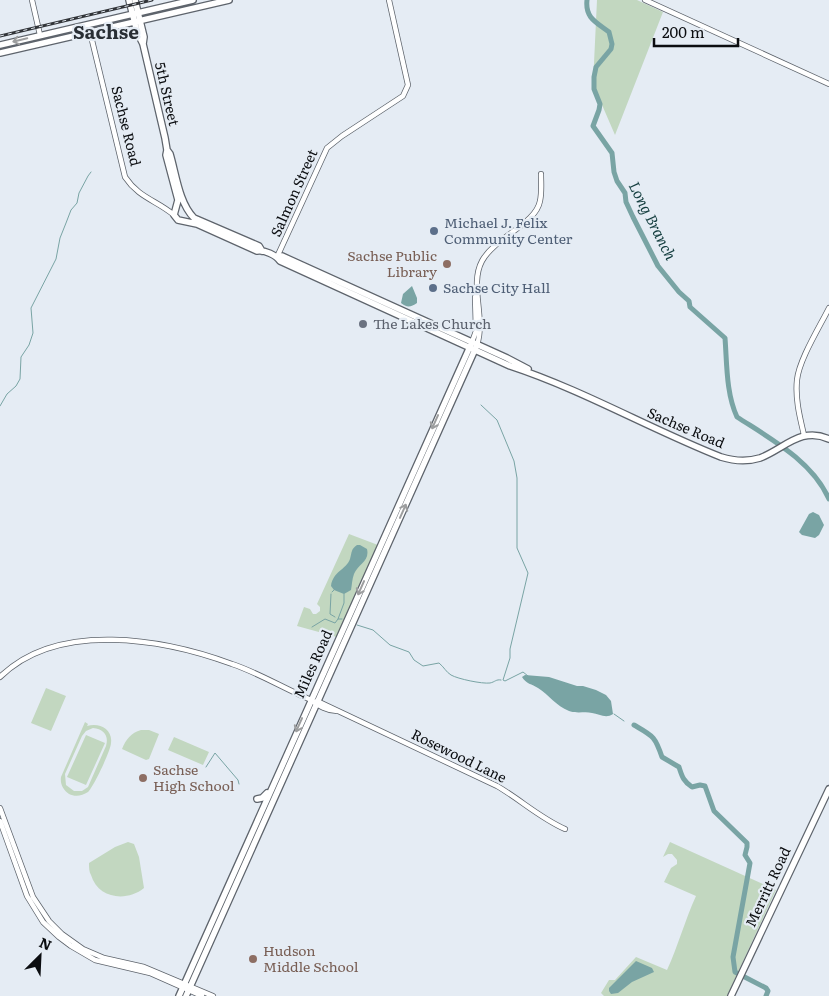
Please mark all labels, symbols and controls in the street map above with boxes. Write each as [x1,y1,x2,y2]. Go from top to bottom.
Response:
scale bar [654,15,738,47]
district label: Sachse [73,17,139,45]
text: 200 m [662,20,705,43]
one-way arrow [13,36,29,45]
street label: 5th Street [151,60,185,128]
street label: Sachse Road [107,84,147,168]
street label: Salmon Street [265,145,321,240]
water label: Long Branch [624,177,683,264]
place label: Michael J. Felix Community Center [444,212,573,248]
marker: Michael J. Felix Community Center [428,225,440,237]
place label: Sachse Public Library [347,245,438,281]
marker: Sachse Public Library [441,258,453,270]
place label: Sachse City Hall [443,277,551,297]
marker: Sachse City Hall [427,282,439,294]
place label: The Lakes Church [373,313,491,333]
marker: The Lakes Church [357,318,369,330]
street label: Sachse Road [645,402,728,452]
one-way arrow [430,414,440,429]
one-way arrow [399,504,409,519]
one-way arrow [355,580,365,595]
street label: Miles Road [288,626,336,701]
one-way arrow [294,717,304,732]
street label: Rosewood Lane [409,723,510,787]
place label: Sachse High School [153,759,235,795]
marker: Sachse High School [137,772,149,784]
street label: Merritt Road [740,843,795,930]
north arrow [15,931,65,981]
text: N [36,932,55,955]
place label: Hudson Middle School [263,940,359,976]
marker: Hudson Middle School [247,953,259,965]

